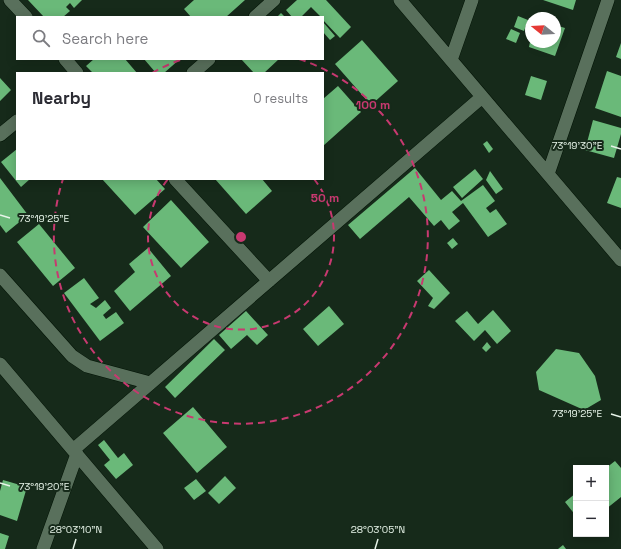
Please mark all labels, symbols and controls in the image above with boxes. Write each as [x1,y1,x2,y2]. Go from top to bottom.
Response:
north arrow [525,12,561,48]
search box [16,16,324,60]
icon: search [30,27,52,49]
text: Search here [62,29,148,48]
text: Nearby [32,87,91,109]
text: 0 results [253,90,308,107]
text: 100 m [356,97,390,113]
text: 73°19'30"E [552,139,603,152]
text: 50 m [311,190,339,206]
text: 73°19'25"E [19,212,69,225]
centre of rings [234,230,248,244]
text: 73°19'25"E [552,407,602,420]
map controls [573,465,609,537]
button: + [573,465,609,501]
text: 73°19'20"E [19,480,70,493]
button: − [573,501,609,537]
text: 28°03'10"N [50,523,102,536]
text: 28°03'05"N [351,523,405,536]

